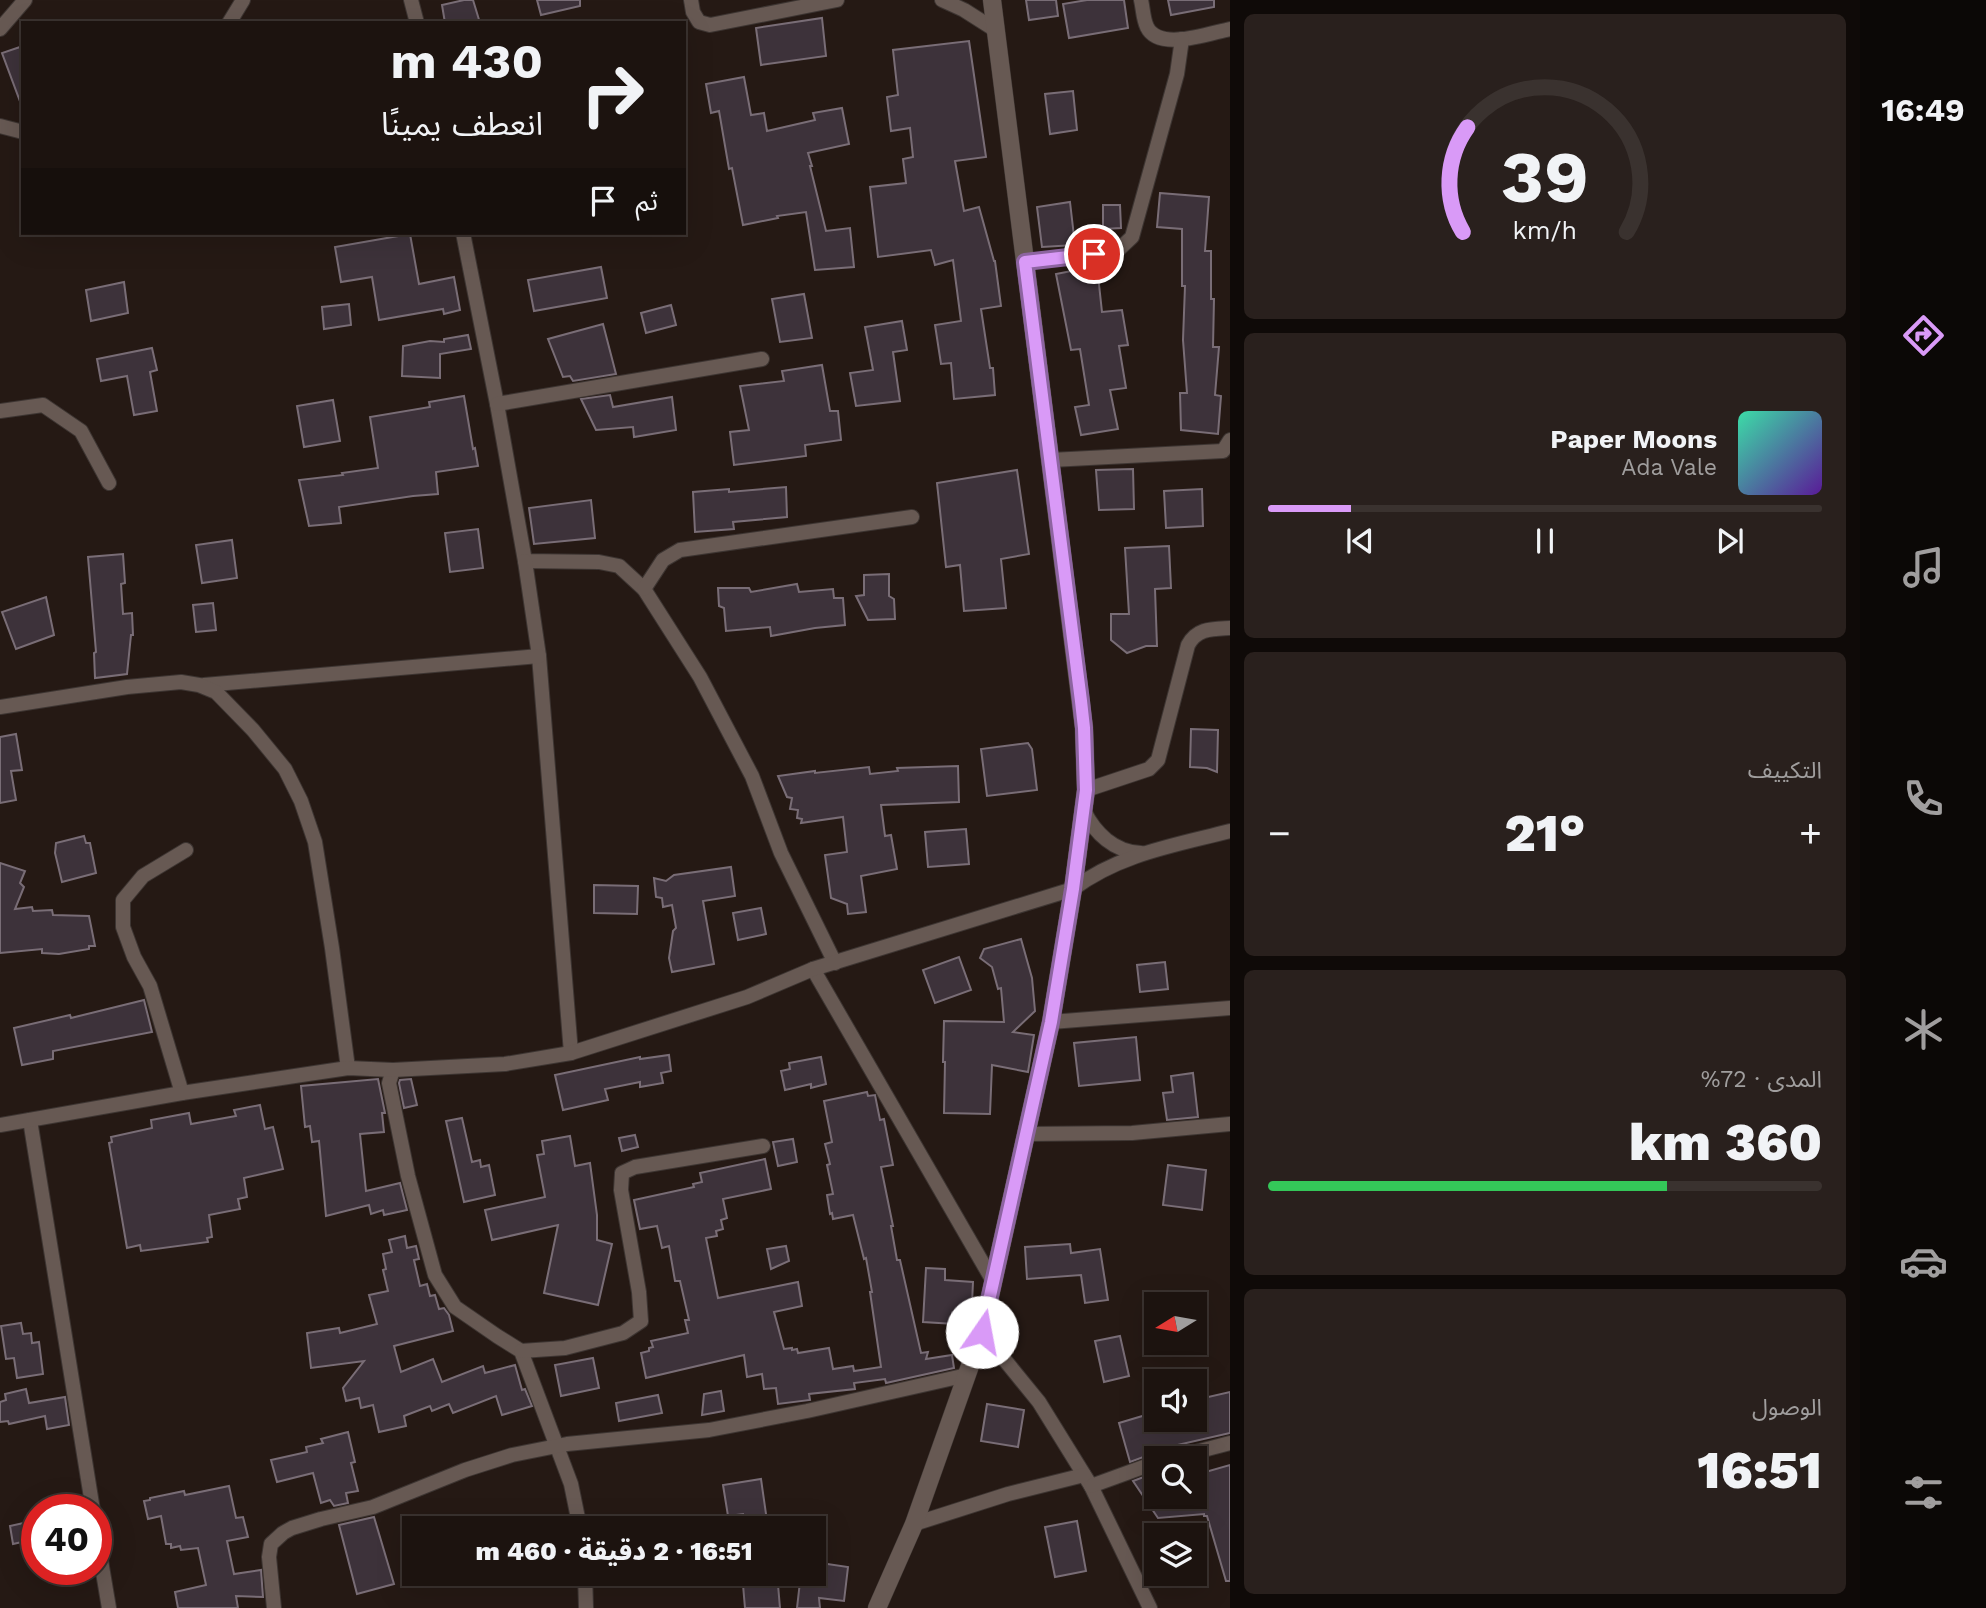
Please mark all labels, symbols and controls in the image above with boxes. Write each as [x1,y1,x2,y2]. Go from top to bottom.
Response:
text: 430 m [391,32,543,90]
icon: right [567,49,658,140]
text: 16:49 [1881,91,1965,129]
text: انعطف يمينًا [381,105,543,143]
text: 39 [1501,135,1589,221]
icon: arrive [584,182,622,220]
text: ثم [636,186,658,216]
text: km/h [1513,216,1577,245]
pin [1064,224,1124,284]
icon: arrive [1075,235,1113,273]
icon: directions [1899,311,1948,360]
text: Paper Moons [1550,424,1717,454]
text: Ada Vale [1621,454,1717,481]
icon: previous [1341,522,1379,560]
icon: pause [1526,522,1564,560]
icon: next [1711,522,1749,560]
icon: music [1899,543,1948,592]
text: التكييف [1748,757,1822,784]
icon: phone [1899,774,1948,823]
text: 21° [1505,803,1585,864]
text: − [1268,811,1291,855]
text: + [1799,811,1822,855]
icon: climate [1899,1005,1948,1054]
text: المدى · 72% [1701,1066,1822,1093]
text: 360 km [1629,1112,1822,1173]
icon: car [1899,1237,1948,1286]
north arrow [1144,1292,1208,1354]
map controls [1144,1292,1207,1586]
position arrow [945,1295,1019,1369]
button: sound [1144,1369,1207,1432]
text: الوصول [1752,1394,1822,1421]
text: 16:51 [1697,1440,1822,1501]
button: search [1144,1446,1207,1509]
icon: filters [1899,1468,1948,1517]
speed limit sign: 40 [21,1494,112,1585]
button: layers [1144,1523,1207,1586]
text: 16:51 · 2 دقيقة · 460 m [475,1536,753,1566]

